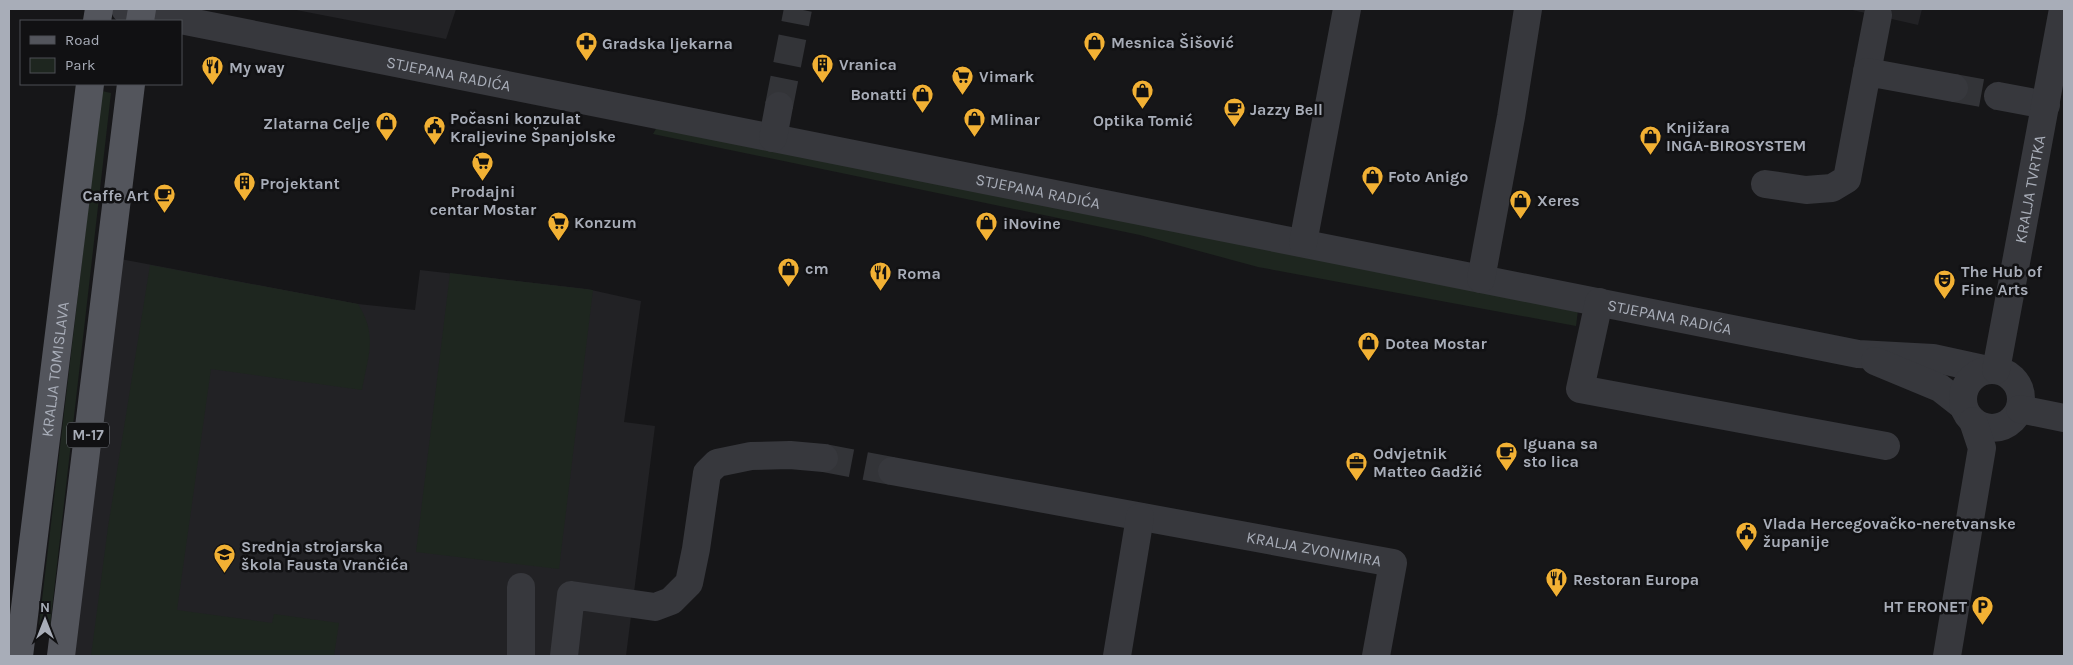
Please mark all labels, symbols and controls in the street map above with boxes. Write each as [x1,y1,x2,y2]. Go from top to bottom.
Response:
legend [20,20,182,85]
shop icon: Mesnica Šišović [1083,30,1107,61]
text: Road [65,31,100,49]
pharmacy icon: Gradska ljekarna [574,31,598,62]
place label: Mesnica Šišović [1111,32,1234,52]
place label: Gradska ljekarna [602,34,733,53]
street label: STJEPANA RADIĆA [385,52,512,96]
building icon: Vranica [811,52,835,83]
restaurant icon: My way [201,55,225,86]
place label: Vranica [839,55,897,74]
text: Park [65,56,95,74]
place label: My way [229,58,285,77]
supermarket icon: Vimark [951,64,975,95]
place label: Vimark [979,67,1035,86]
shop icon: Optika Tomić [1131,79,1155,110]
shop icon: Bonatti [911,82,935,113]
place label: Bonatti [850,85,907,104]
cafe icon: Jazzy Bell [1222,97,1246,128]
place label: Jazzy Bell [1250,100,1323,119]
shop icon: Mlinar [962,107,986,138]
place label: Počasni konzulat Kraljevine Španjolske [450,109,616,146]
place label: Mlinar [990,110,1040,129]
shop icon: Zlatarna Celje [374,111,398,142]
place label: Optika Tomić [1093,111,1193,130]
place label: Zlatarna Celje [263,114,370,133]
public building icon: Počasni konzulat Kraljevine Španjolske [422,115,446,146]
place label: Knjižara INGA-BIROSYSTEM [1666,118,1806,155]
shop icon: Knjižara INGA-BIROSYSTEM [1638,124,1662,155]
street label: KRALJA TVRTKA [2011,133,2049,245]
supermarket icon: Prodajni centar Mostar [471,150,495,181]
shop icon: Foto Anigo [1360,164,1384,195]
place label: Foto Anigo [1388,167,1468,186]
street label: STJEPANA RADIĆA [974,170,1102,213]
building icon: Projektant [232,171,256,202]
place label: Projektant [260,174,340,193]
place label: Prodajni centar Mostar [430,182,537,219]
cafe icon: Caffe Art [153,183,177,214]
place label: Caffe Art [83,186,149,205]
shop icon: Xeres [1509,188,1533,219]
place label: Xeres [1537,191,1580,210]
supermarket icon: Konzum [546,210,570,241]
shop icon: iNovine [975,211,999,242]
place label: Konzum [574,213,637,232]
place label: iNovine [1003,214,1061,233]
shop icon: cm [777,256,801,287]
place label: cm [805,259,829,278]
restaurant icon: Roma [869,261,893,292]
place label: The Hub of Fine Arts [1961,262,2042,299]
place label: Roma [897,264,941,283]
theatre icon: The Hub of Fine Arts [1933,268,1957,299]
street label: STJEPANA RADIĆA [1606,295,1733,339]
street label: KRALJA TOMISLAVA [37,301,73,438]
shop icon: Dotea Mostar [1357,331,1381,362]
place label: Dotea Mostar [1385,334,1487,353]
road number: M-17 [67,422,109,448]
place label: Iguana sa sto lica [1523,434,1598,471]
cafe icon: Iguana sa sto lica [1495,440,1519,471]
place label: Odvjetnik Matteo Gadžić [1373,444,1482,481]
office icon: Odvjetnik Matteo Gadžić [1345,450,1369,481]
place label: Vlada Hercegovačko-neretvanske županije [1763,514,2016,551]
public building icon: Vlada Hercegovačko-neretvanske županije [1735,520,1759,551]
street label: KRALJA ZVONIMIRA [1245,527,1383,571]
place label: Srednja strojarska škola Fausta Vrančića [241,537,408,574]
school or university icon: Srednja strojarska škola Fausta Vrančića [213,543,237,574]
restaurant icon: Restoran Europa [1545,567,1569,598]
place label: Restoran Europa [1573,570,1699,589]
parking icon: HT ERONET [1971,594,1995,625]
north arrow [20,595,70,645]
place label: HT ERONET [1883,597,1967,616]
text: N [40,599,50,616]

